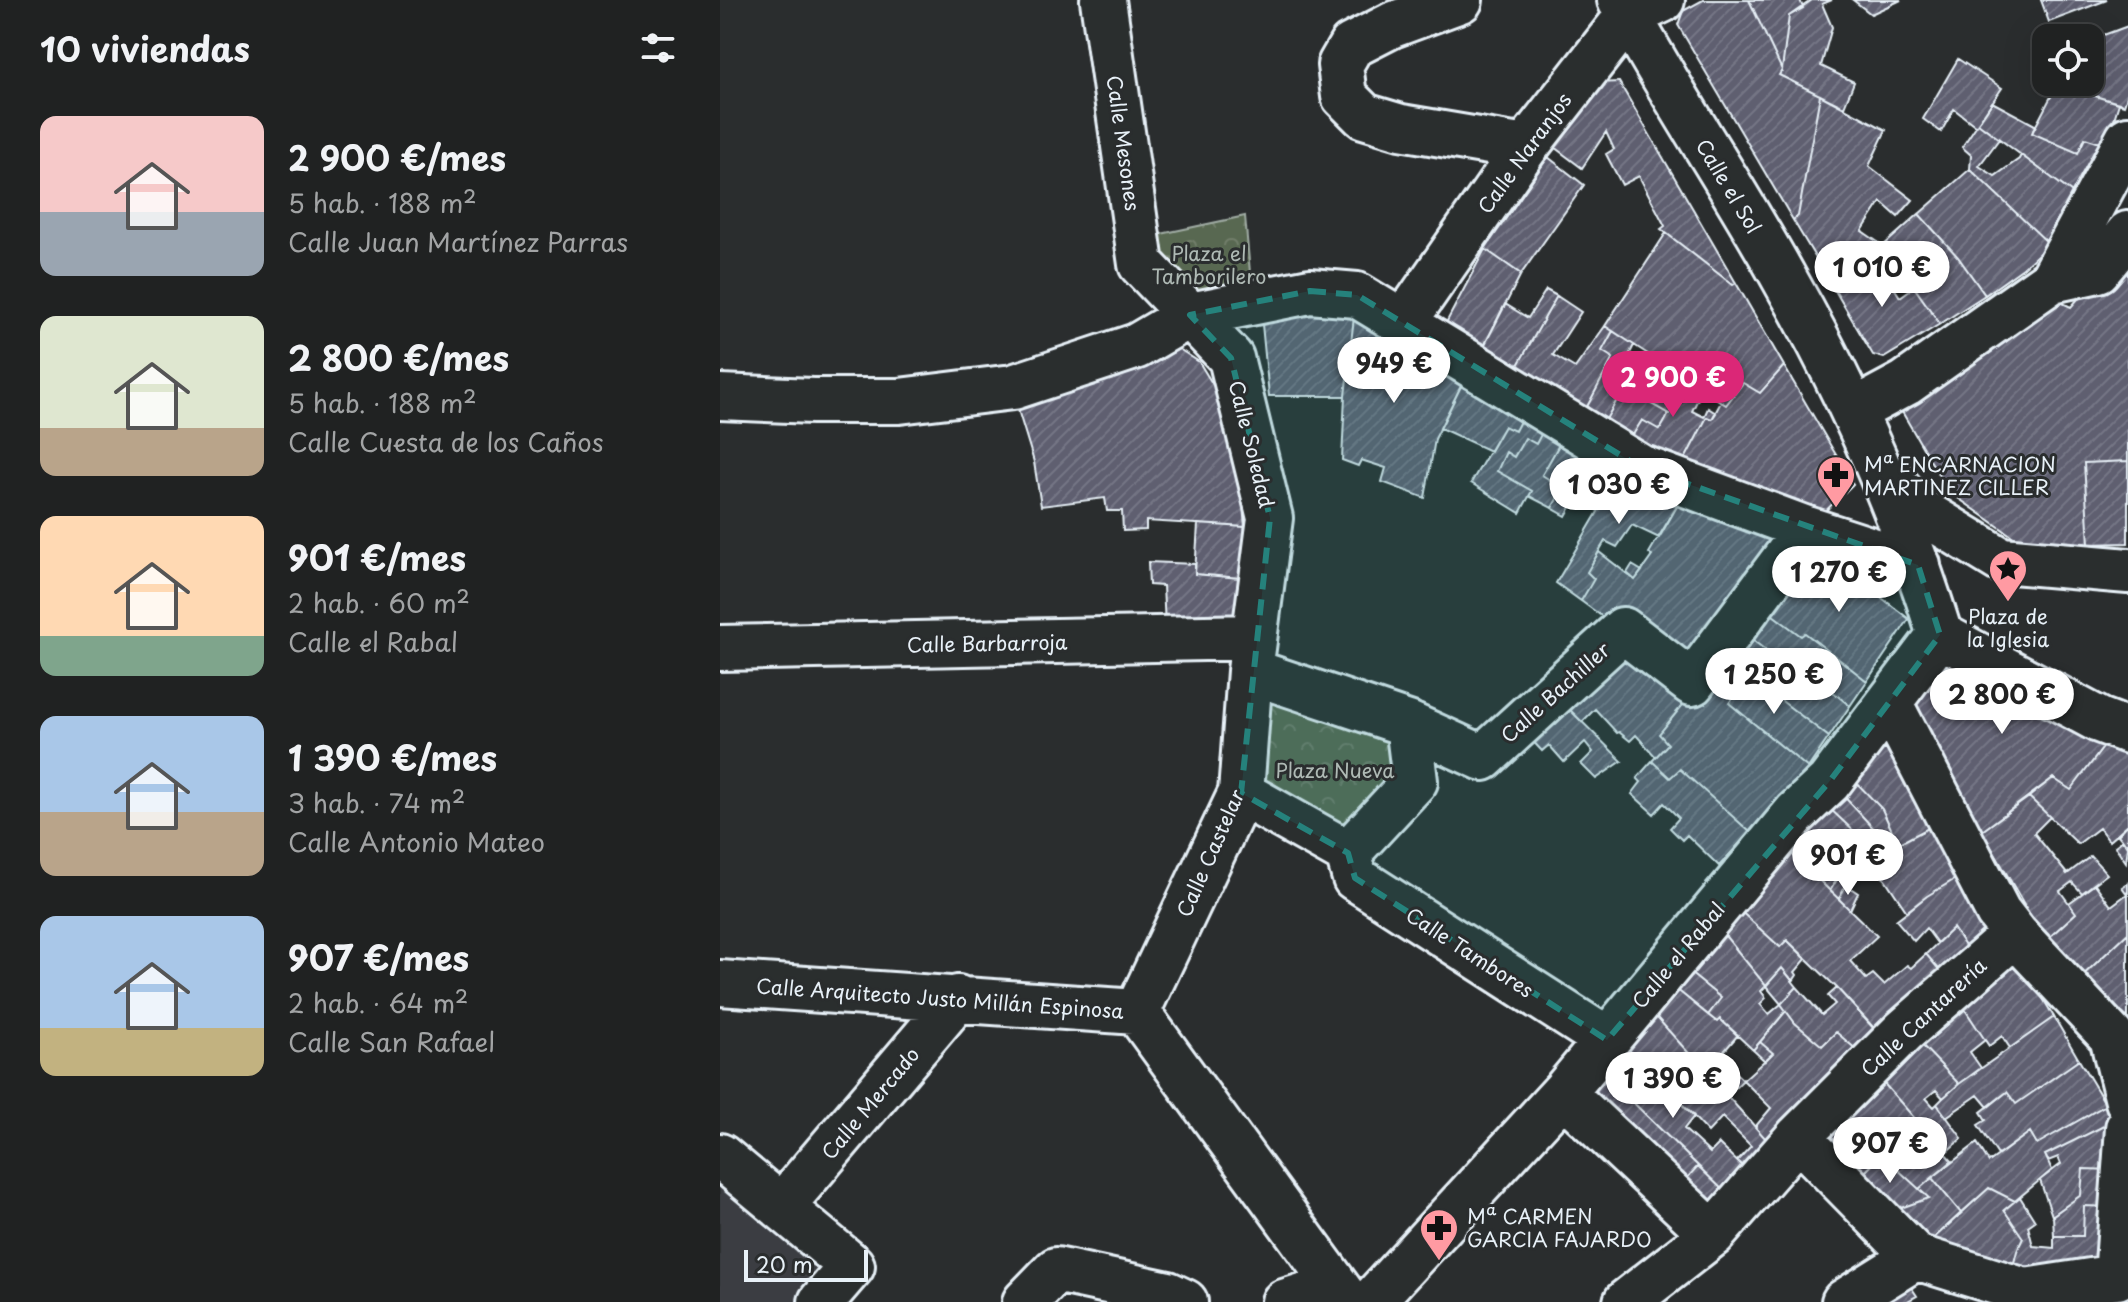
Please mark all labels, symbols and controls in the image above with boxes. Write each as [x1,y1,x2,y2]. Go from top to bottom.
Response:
text: 10 viviendas [40,22,250,74]
map controls [2032,24,2104,96]
button: locate [2032,24,2104,96]
icon: filters [636,26,680,70]
street label: Calle Mesones [1100,73,1148,213]
street label: Calle Naranjos [1470,86,1578,220]
text: 2 900 €/mes [288,131,506,183]
street label: Calle el Sol [1689,133,1769,239]
icon: home [104,148,200,244]
text: 5 hab. · 188 m² [288,183,477,222]
text: Calle Juan Martínez Parras [288,222,628,261]
park label: Plaza el Tamborilero [1152,238,1266,291]
pin: 1 010 € [1808,241,1956,309]
text: 1 010 € [1833,247,1931,286]
text: 2 800 €/mes [288,331,509,383]
pin: 949 € [1338,337,1450,405]
text: 949 € [1355,343,1433,382]
icon: home [104,348,200,444]
pin: 2 900 € [1599,351,1747,419]
text: 2 900 € [1620,357,1726,396]
street label: Calle Soledad [1222,377,1282,511]
text: 5 hab. · 188 m² [288,383,477,422]
text: Calle Cuesta de los Caños [288,422,604,461]
place label: Mª ENCARNACION MARTINEZ CILLER [1864,449,2056,502]
pharmacy icon: Mª ENCARNACION MARTINEZ CILLER [1815,454,1857,509]
pin: 1 030 € [1545,458,1693,526]
text: 1 030 € [1567,464,1671,503]
text: 901 €/mes [288,531,466,583]
pin: 1 270 € [1765,546,1913,614]
icon: home [104,548,200,644]
place icon: Plaza de la Iglesia [1987,548,2029,603]
text: 1 270 € [1790,552,1888,591]
text: 2 hab. · 60 m² [288,583,470,622]
place label: Plaza de la Iglesia [1967,601,2050,654]
text: Calle el Rabal [288,622,458,661]
street label: Calle Barbarroja [906,627,1068,659]
street label: Calle Bachiller [1494,634,1617,749]
pin: 1 250 € [1700,648,1848,716]
text: 1 250 € [1723,654,1825,693]
pin: 2 800 € [1928,668,2076,736]
text: 2 800 € [1948,674,2056,713]
text: 1 390 €/mes [288,731,497,783]
icon: home [104,748,200,844]
park label: Plaza Nueva [1276,755,1395,785]
text: 3 hab. · 74 m² [288,783,465,822]
street label: Calle Castelar [1168,784,1252,922]
text: Calle Antonio Mateo [288,822,545,861]
pin: 901 € [1792,829,1904,897]
text: 901 € [1810,835,1886,874]
street label: Calle el Rabal [1624,895,1732,1015]
street label: Calle Tambores [1400,899,1540,1005]
text: 907 €/mes [288,931,469,983]
icon: home [104,948,200,1044]
street label: Calle Cantarería [1854,951,1992,1083]
street label: Calle Arquitecto Justo Millán Espinosa [755,970,1125,1026]
text: 2 hab. · 64 m² [288,983,469,1022]
text: Calle San Rafael [288,1022,495,1061]
street label: Calle Mercado [814,1040,926,1166]
pin: 1 390 € [1599,1052,1747,1120]
text: 1 390 € [1623,1058,1723,1097]
pin: 907 € [1834,1117,1946,1185]
text: 907 € [1851,1123,1929,1162]
place label: Mª CARMEN GARCIA FAJARDO [1467,1201,1652,1254]
pharmacy icon: Mª CARMEN GARCIA FAJARDO [1418,1207,1460,1262]
scale bar [744,1246,868,1282]
text: 20 m [756,1247,813,1280]

